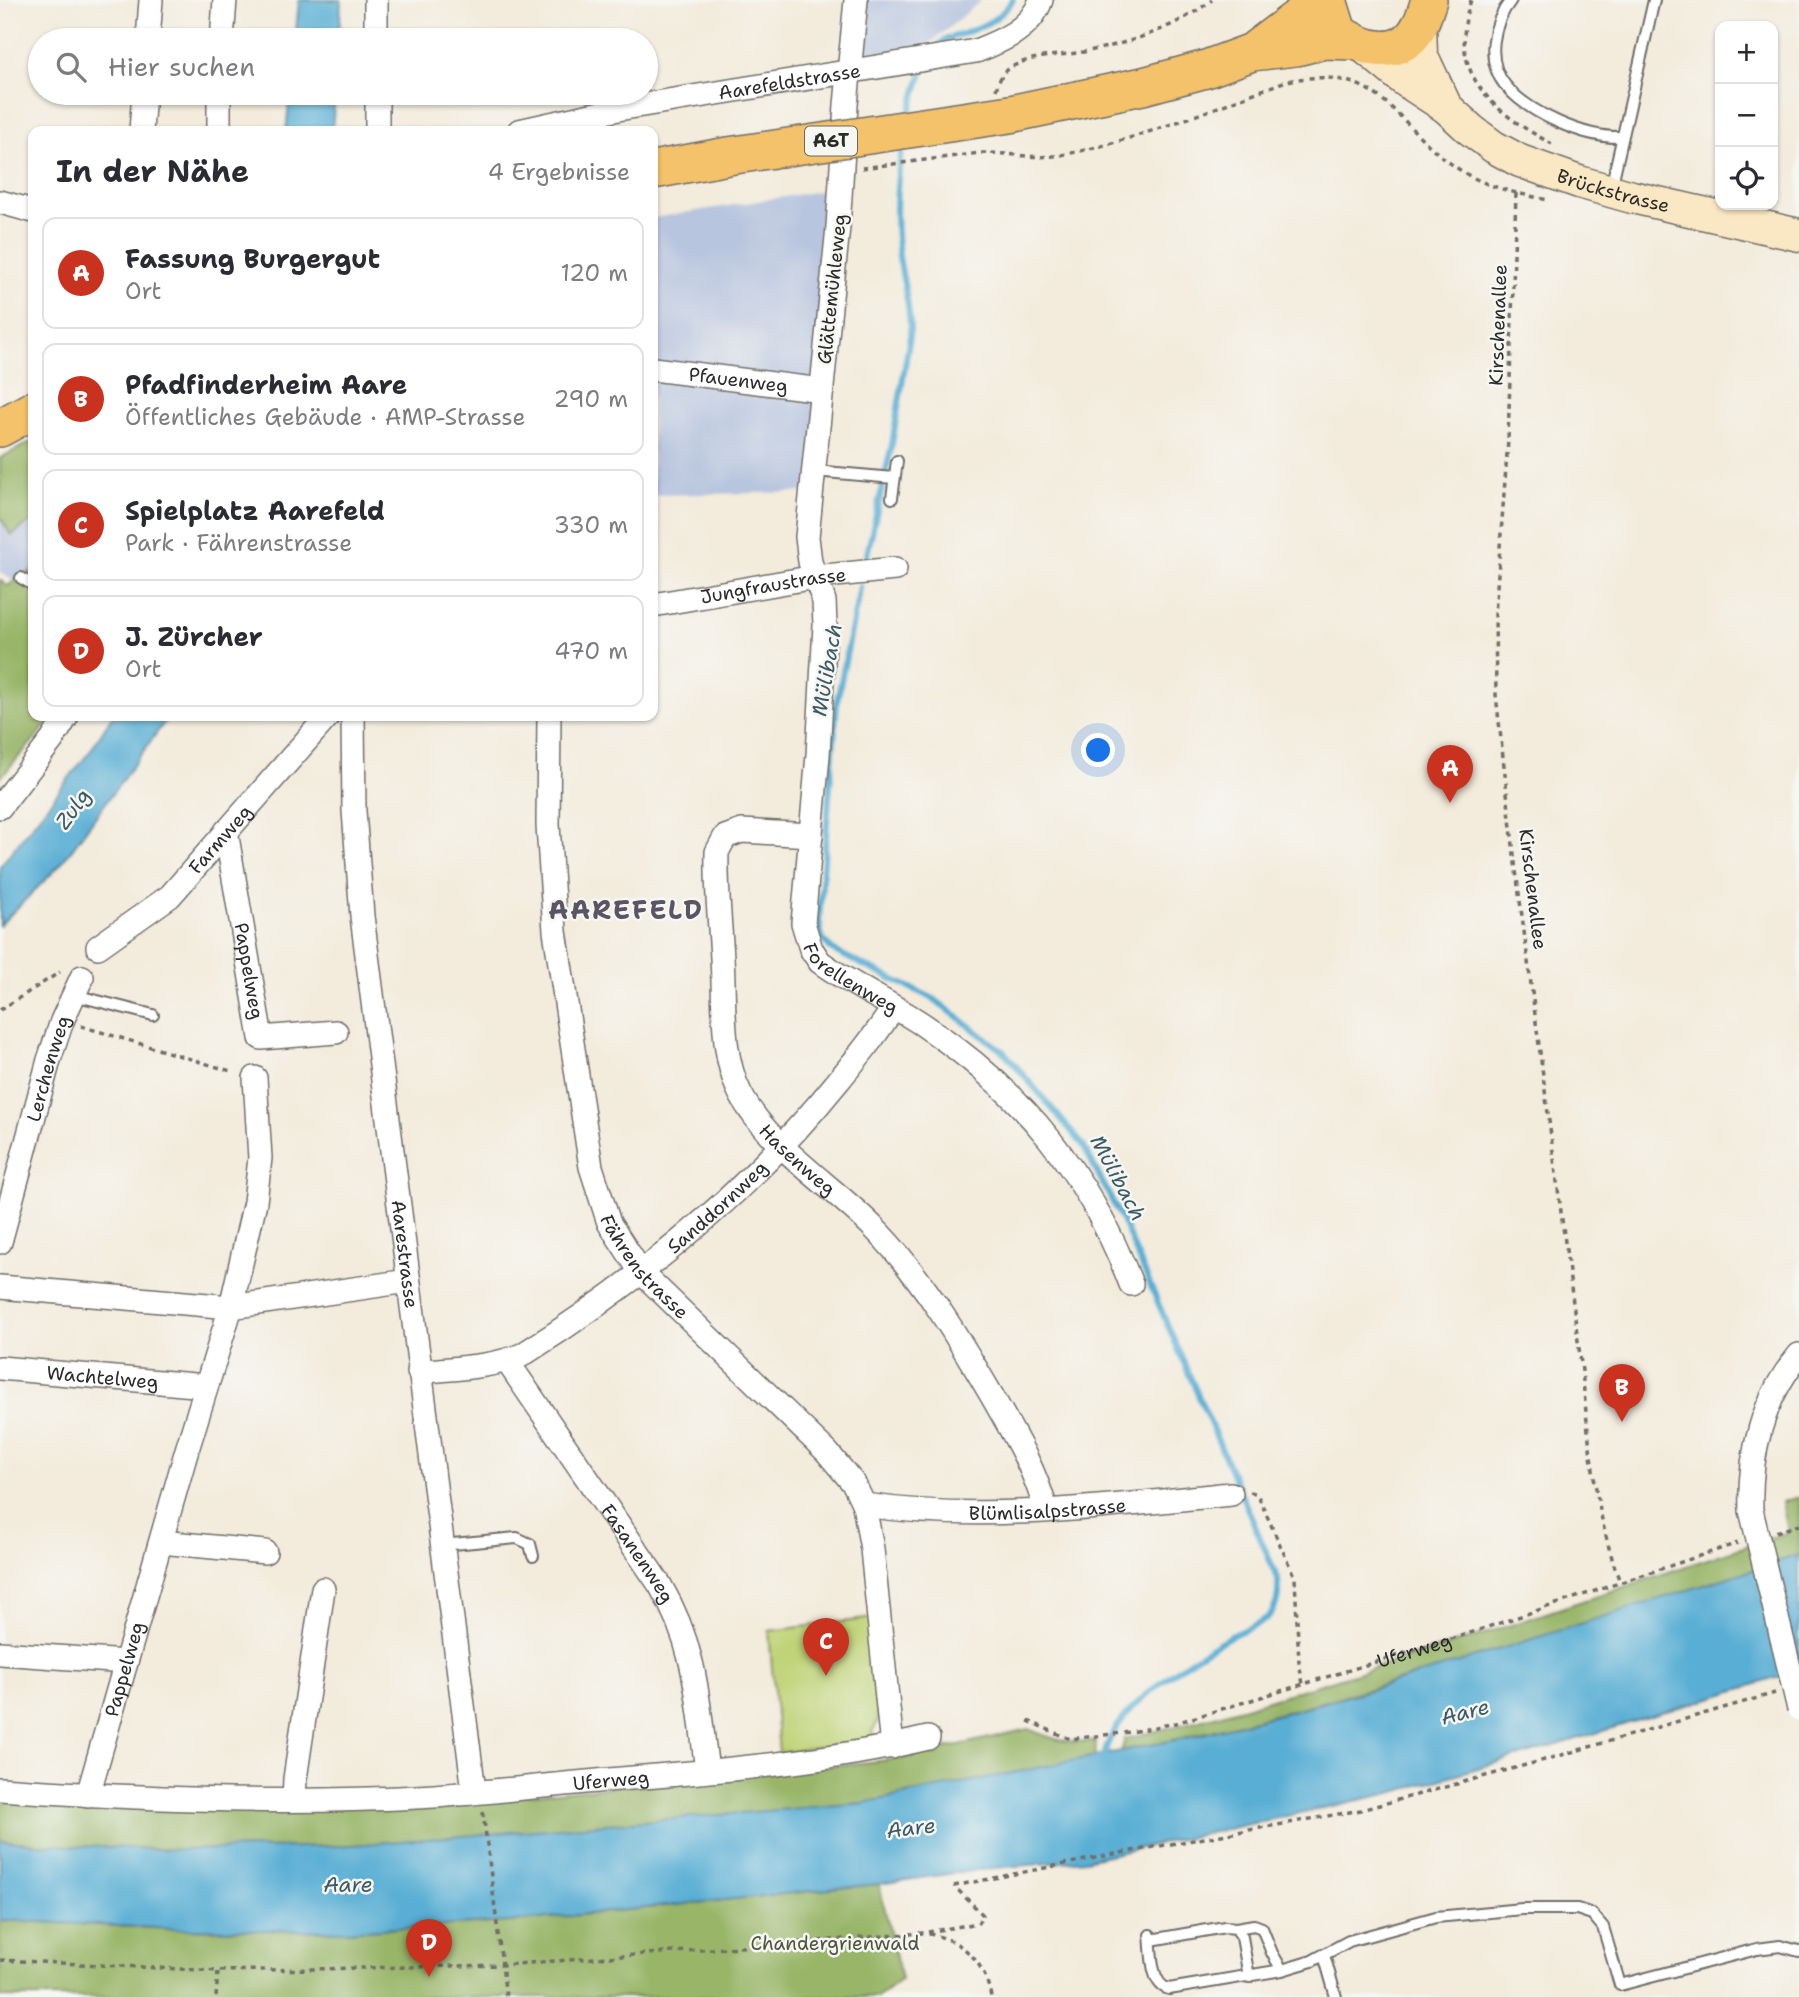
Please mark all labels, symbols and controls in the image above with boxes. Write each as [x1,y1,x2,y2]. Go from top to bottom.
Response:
map controls [1715,21,1778,210]
button: + [1715,21,1778,84]
search box [28,28,658,105]
icon: search [52,48,90,86]
text: Hier suchen [108,49,255,84]
street label: Aarefeldstrasse [717,57,862,105]
button: − [1715,84,1778,147]
road number: A6T [805,126,857,156]
button: locate [1715,147,1778,210]
text: In der Nähe [56,151,249,192]
text: 4 Ergebnisse [488,157,630,187]
street label: Brückstrasse [1554,163,1672,218]
street label: Glättemühleweg [812,213,852,365]
text: Fassung Burgergut [125,241,380,276]
text: A [72,258,90,288]
text: 120 m [560,258,628,288]
street label: Kirschenallee [1483,264,1513,386]
text: Ort [125,276,162,306]
street label: Pfauenweg [687,361,789,398]
text: Pfadfinderheim Aare [125,367,407,402]
text: B [74,384,88,414]
text: 290 m [554,384,628,414]
text: Öffentliches Gebäude · AMP-Strasse [125,402,525,432]
text: Spielplatz Aarefeld [125,493,385,528]
text: C [74,510,88,540]
text: 330 m [554,510,628,540]
text: Park · Fährenstrasse [125,528,352,558]
street label: Jungfraustrasse [698,561,847,609]
text: J. Zürcher [125,619,263,654]
water label: Mülibach [805,621,849,719]
text: D [73,636,89,666]
text: 470 m [554,636,628,666]
text: Ort [125,654,162,684]
your location [1081,733,1115,767]
pin: A [1427,745,1473,803]
water label: Zulg [49,783,97,835]
street label: Farmweg [183,799,257,879]
street label: Kirschenallee [1513,827,1553,951]
district label: AAREFELD [548,892,704,927]
street label: Pappelweg [229,921,270,1021]
street label: Forellenweg [797,940,903,1019]
street label: Lerchenweg [20,1012,76,1124]
street label: Hasenweg [754,1118,841,1201]
water label: Mülibach [1084,1130,1152,1226]
street label: Sanddornweg [662,1155,773,1259]
street label: Aarestrasse [386,1198,425,1310]
street label: Fährenstrasse [595,1211,694,1324]
street label: Wachtelweg [46,1360,160,1394]
pin: B [1599,1364,1645,1422]
street label: Blümlisalpstrasse [969,1492,1127,1525]
street label: Fasanenweg [596,1499,680,1608]
pin: C [803,1618,849,1676]
street label: Pappelweg [99,1619,150,1720]
street label: Uferweg [1374,1627,1454,1673]
water label: Aare [1438,1692,1492,1732]
street label: Uferweg [572,1764,650,1796]
water label: Aare [885,1811,937,1845]
water label: Aare [323,1871,373,1899]
pin: D [406,1919,452,1977]
park label: Chandergrienwald [751,1931,919,1956]

